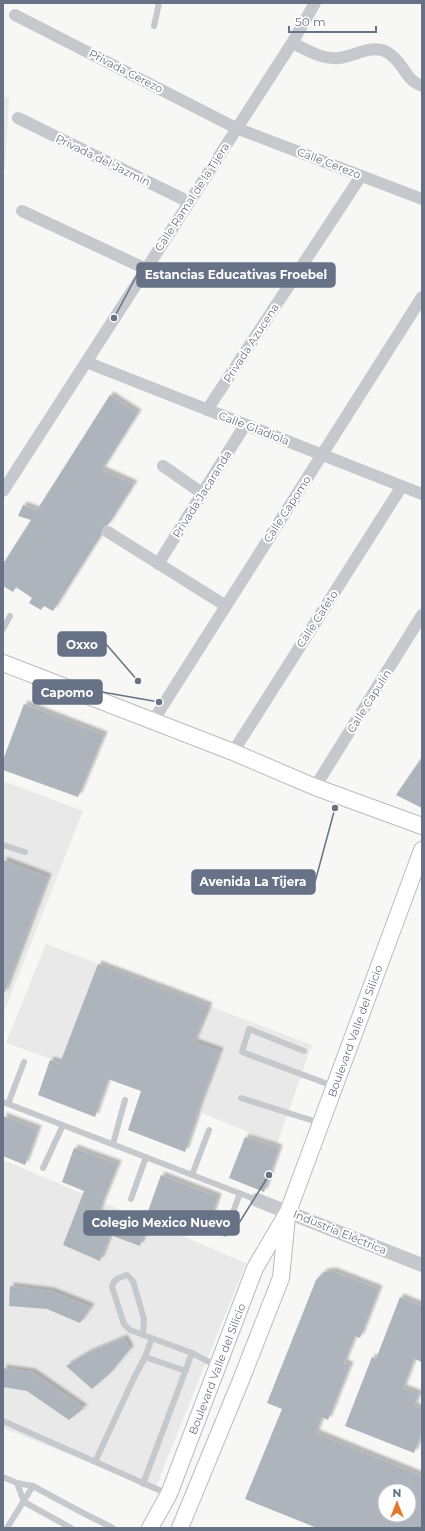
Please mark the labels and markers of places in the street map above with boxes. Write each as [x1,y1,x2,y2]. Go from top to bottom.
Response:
callout: Estancias Educativas Froebel [137,263,335,287]
callout: Oxxo [58,632,106,656]
callout: Capomo [33,680,102,704]
callout: Avenida La Tijera [192,870,315,894]
callout: Colegio Mexico Nuevo [84,1211,239,1235]

